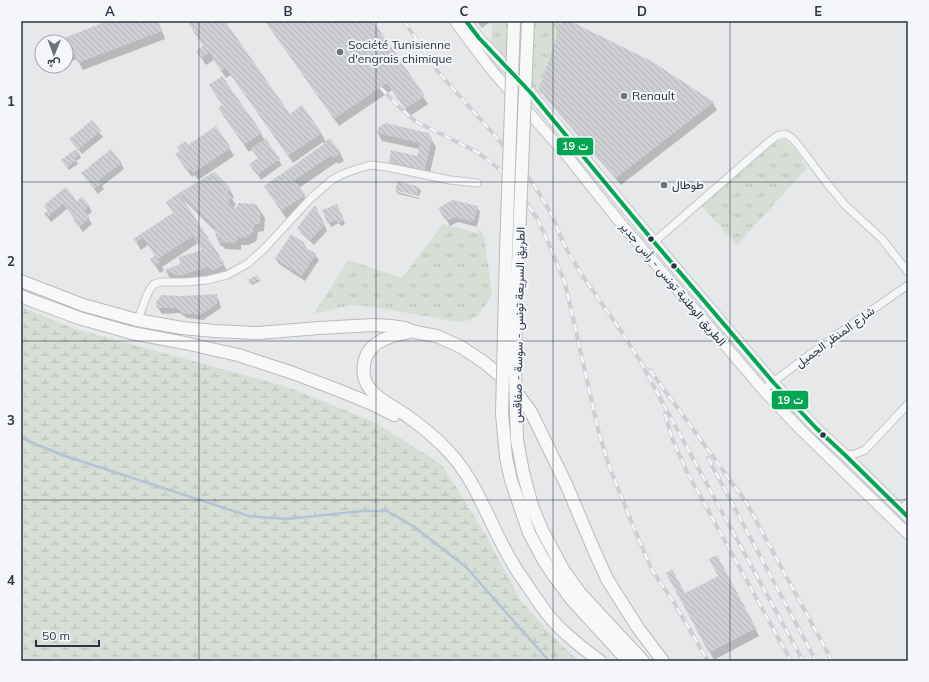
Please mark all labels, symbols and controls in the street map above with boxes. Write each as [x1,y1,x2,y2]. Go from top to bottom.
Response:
text: A [105,3,115,19]
text: B [284,3,293,19]
text: C [460,3,469,19]
text: D [637,3,647,19]
text: E [814,3,822,19]
north arrow [34,34,74,74]
place label: Société Tunisienne d'engrais chimique [348,37,452,66]
marker: Société Tunisienne d'engrais chimique [335,47,345,57]
text: ش [47,57,61,71]
place label: Renault [632,88,675,103]
marker: Renault [619,91,629,101]
text: 1 [7,93,15,109]
line badge: 19 ت [556,137,594,156]
text: 19 ت [562,139,588,153]
place label: طوطال [672,177,704,193]
marker: طوطال [659,180,669,190]
street label: الطريق الوطنية تونس - رأس جدير [616,218,730,349]
street label: الطريق السريعة تونس - سوسة - صفاقس [509,227,529,423]
unlabelled marker [646,234,656,244]
text: 2 [7,253,15,269]
unlabelled marker [669,261,679,271]
street label: شارع المنظر الجميل [792,303,878,372]
line badge: 19 ت [771,390,809,410]
text: 19 ت [777,393,803,407]
text: 3 [7,412,15,428]
unlabelled marker [818,430,828,440]
text: 4 [7,572,15,588]
scale bar [36,622,99,648]
text: 50 m [42,628,70,643]

